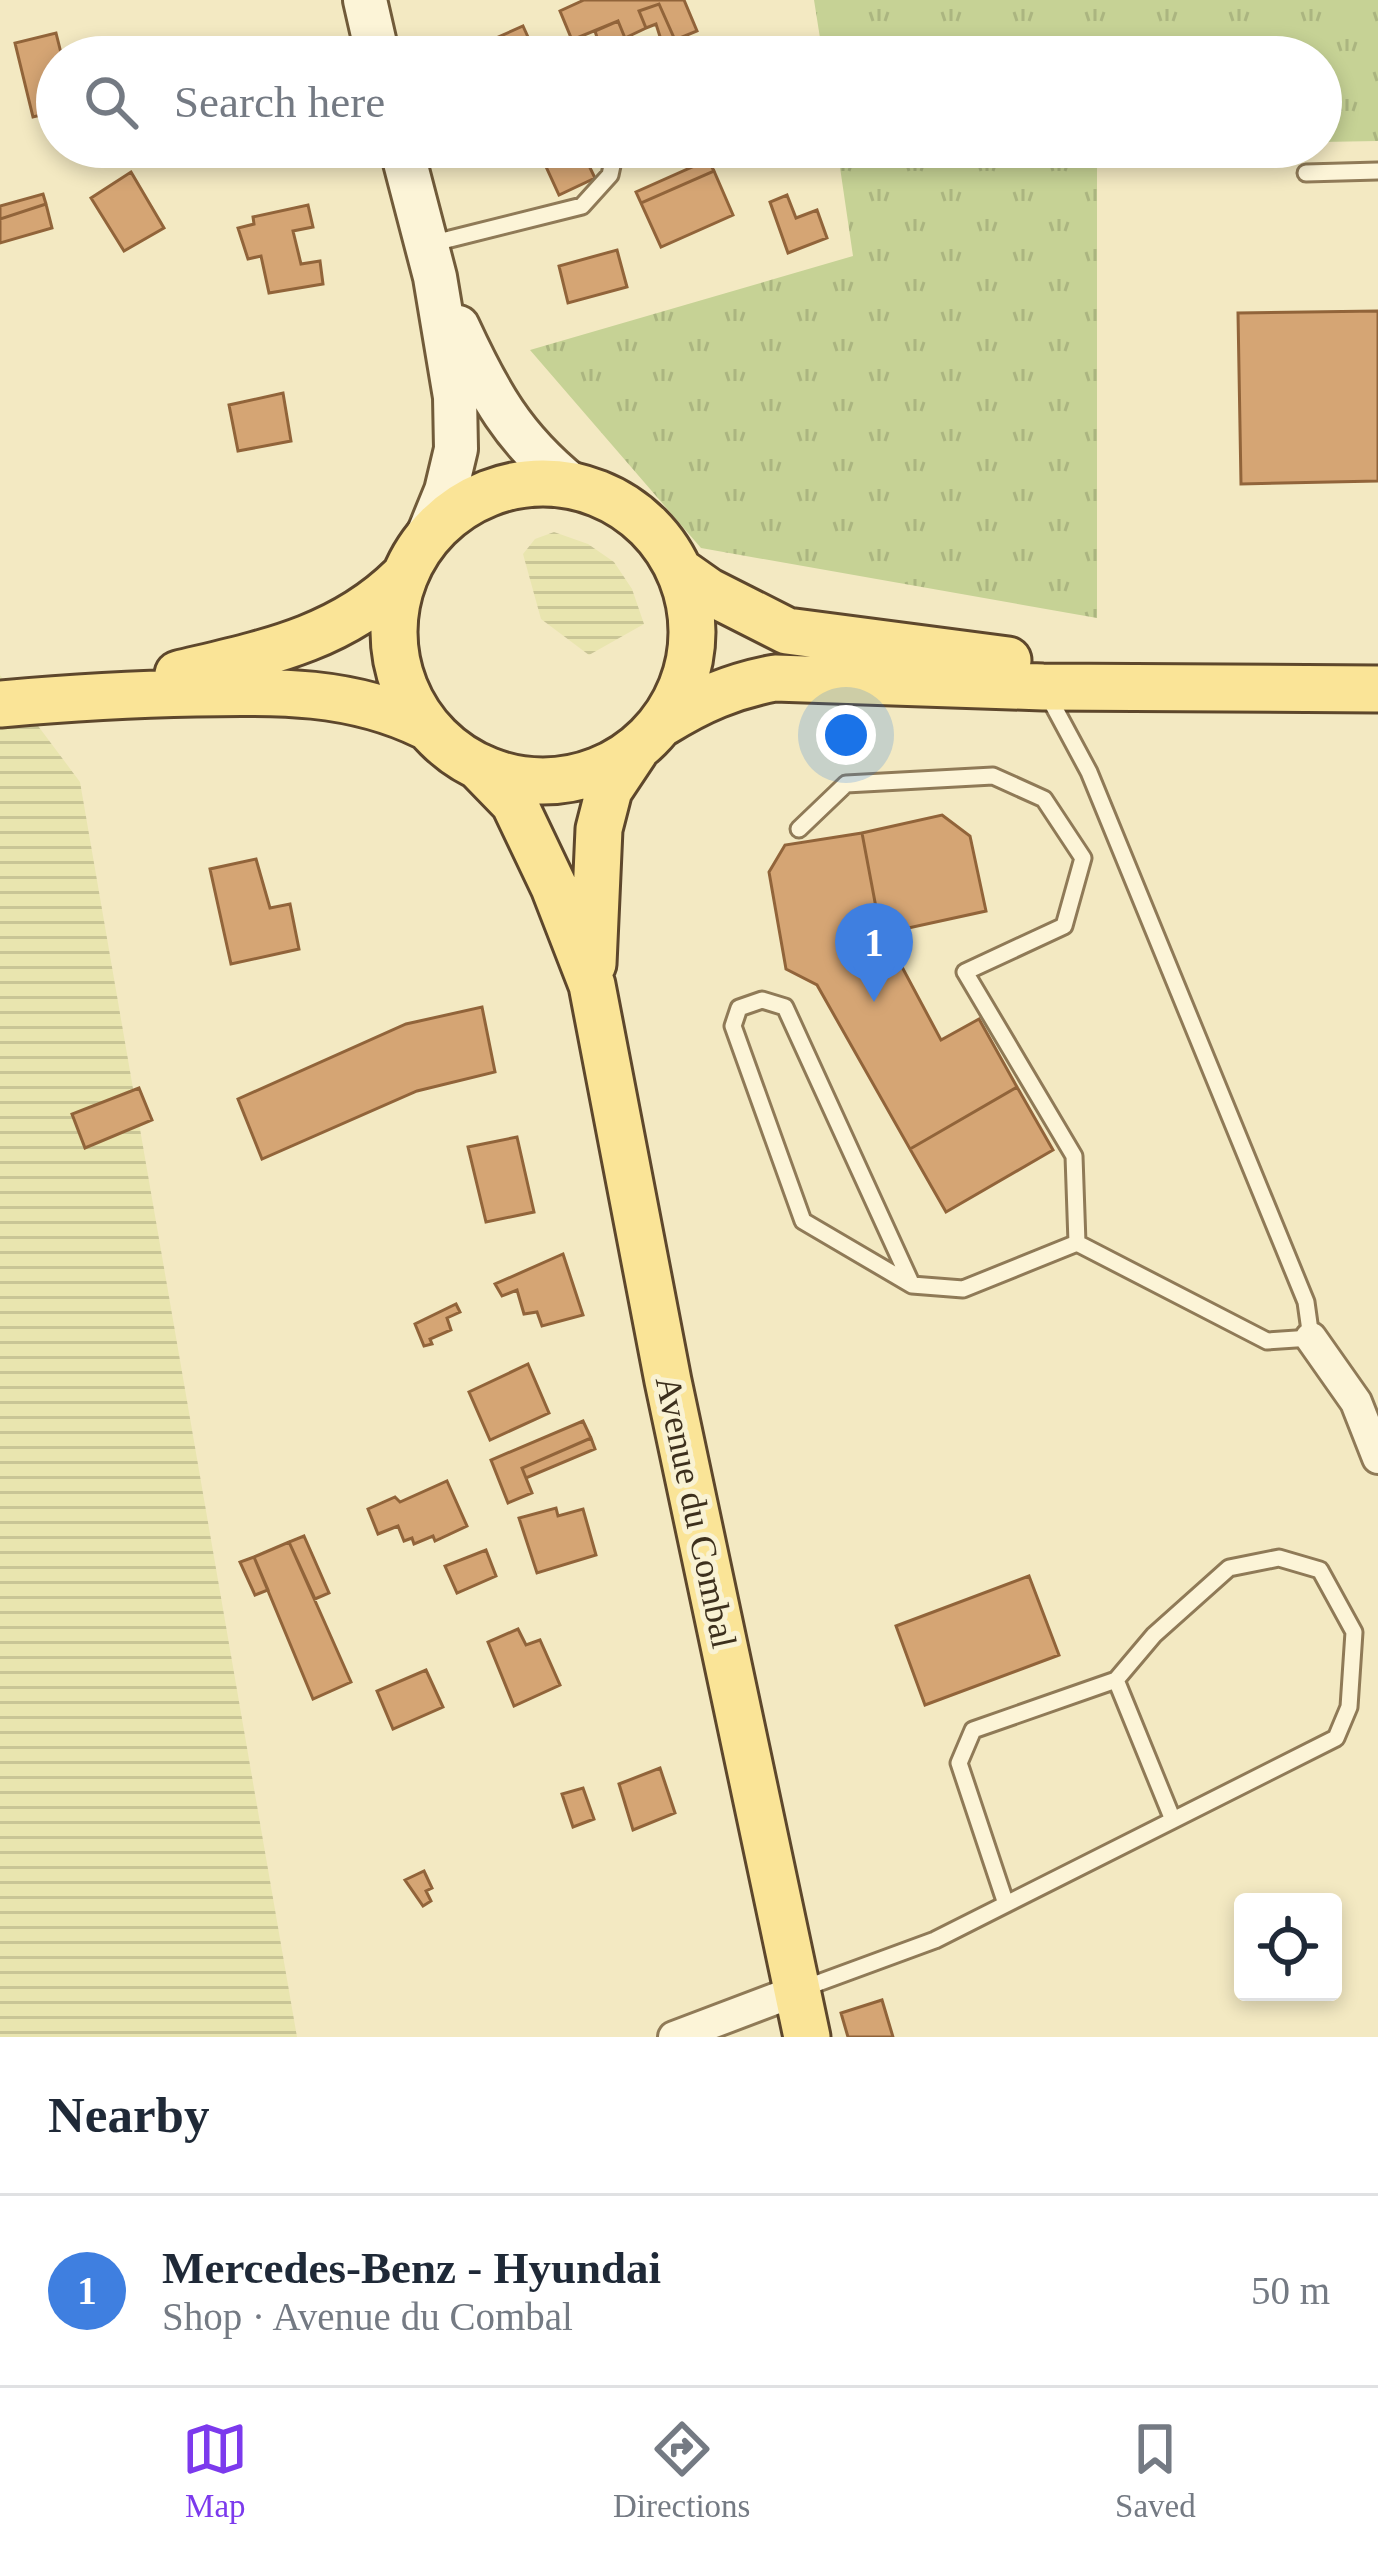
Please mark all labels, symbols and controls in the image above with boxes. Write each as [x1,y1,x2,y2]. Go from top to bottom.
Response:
search box [36,36,1342,168]
icon: search [78,69,144,135]
text: Search here [174,77,385,127]
your location [816,705,876,765]
pin: 1 [835,903,913,1002]
street label: Avenue du Combal [648,1372,744,1652]
map controls [1234,1893,1342,2001]
button: locate [1234,1893,1342,2001]
text: Nearby [48,2087,209,2143]
text: Mercedes-Benz - Hyundai [162,2243,661,2293]
text: 1 [77,2269,97,2312]
text: 50 m [1251,2269,1330,2312]
text: Shop · Avenue du Combal [162,2295,573,2338]
tab: Map [182,2416,248,2525]
tab: Directions [613,2416,750,2525]
tab: Saved [1115,2416,1196,2525]

